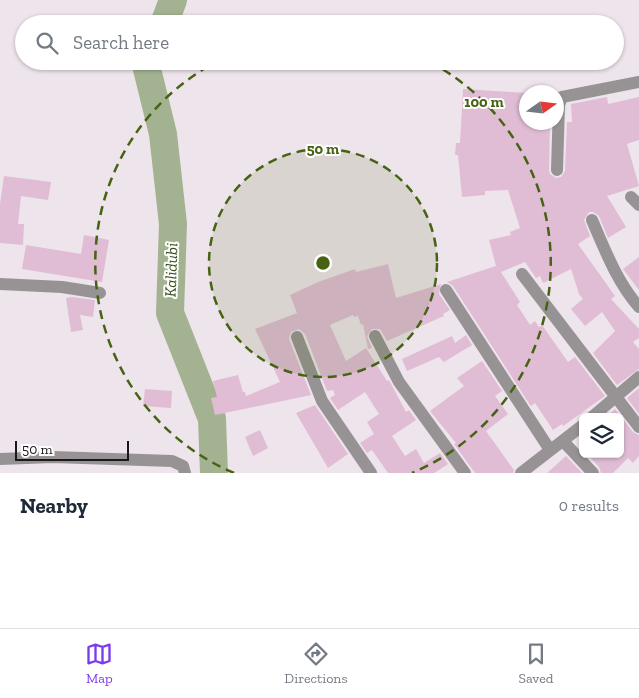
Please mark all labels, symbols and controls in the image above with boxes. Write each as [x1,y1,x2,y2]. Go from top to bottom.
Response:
search box [15,15,624,70]
icon: search [33,29,61,57]
text: Search here [73,31,169,54]
north arrow [519,85,564,130]
text: 100 m [464,93,504,111]
text: 50 m [307,140,339,158]
water label: Kalidubi [161,243,181,297]
centre of rings [314,254,332,272]
map controls [579,413,624,458]
button: layers [579,413,624,458]
scale bar [15,438,129,461]
text: 50 m [22,441,53,458]
text: Nearby [20,493,88,518]
text: 0 results [559,496,619,515]
tab: Map [85,640,113,687]
tab: Directions [284,640,348,687]
tab: Saved [518,640,554,687]

